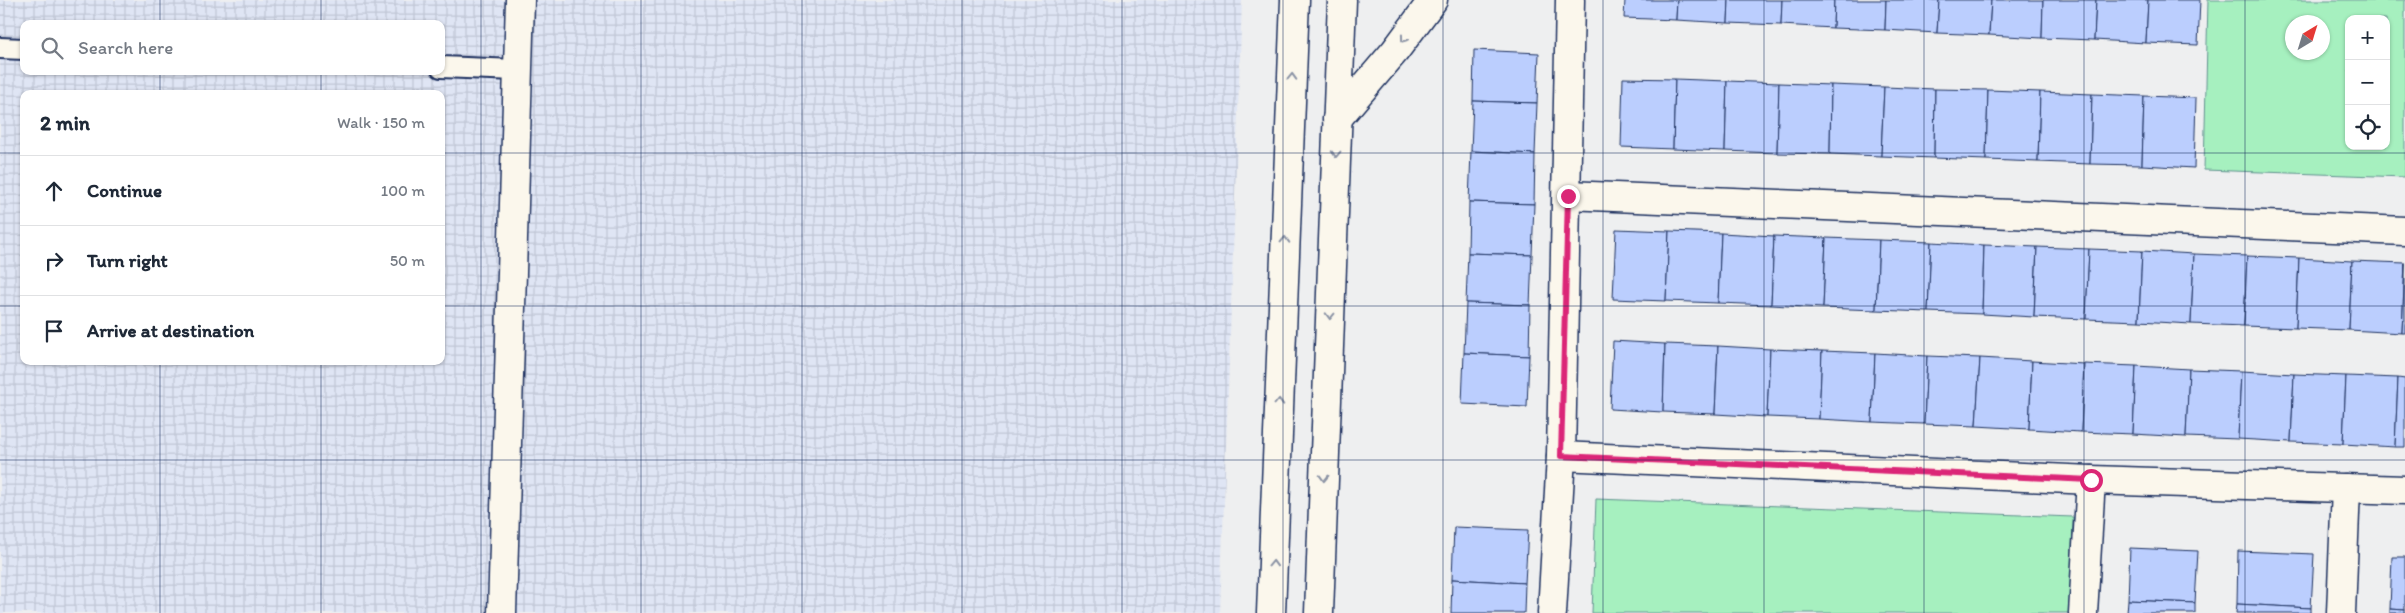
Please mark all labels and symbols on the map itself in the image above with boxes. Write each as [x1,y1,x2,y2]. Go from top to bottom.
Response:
north arrow [2285,15,2330,60]
one-way arrow [1401,33,1410,43]
one-way arrow [1286,73,1297,81]
one-way arrow [1331,150,1341,158]
route end [1557,185,1580,208]
one-way arrow [1280,235,1291,243]
one-way arrow [1325,312,1335,320]
one-way arrow [1274,398,1284,406]
route start [2080,469,2103,492]
one-way arrow [1318,475,1329,483]
one-way arrow [1268,560,1278,568]

